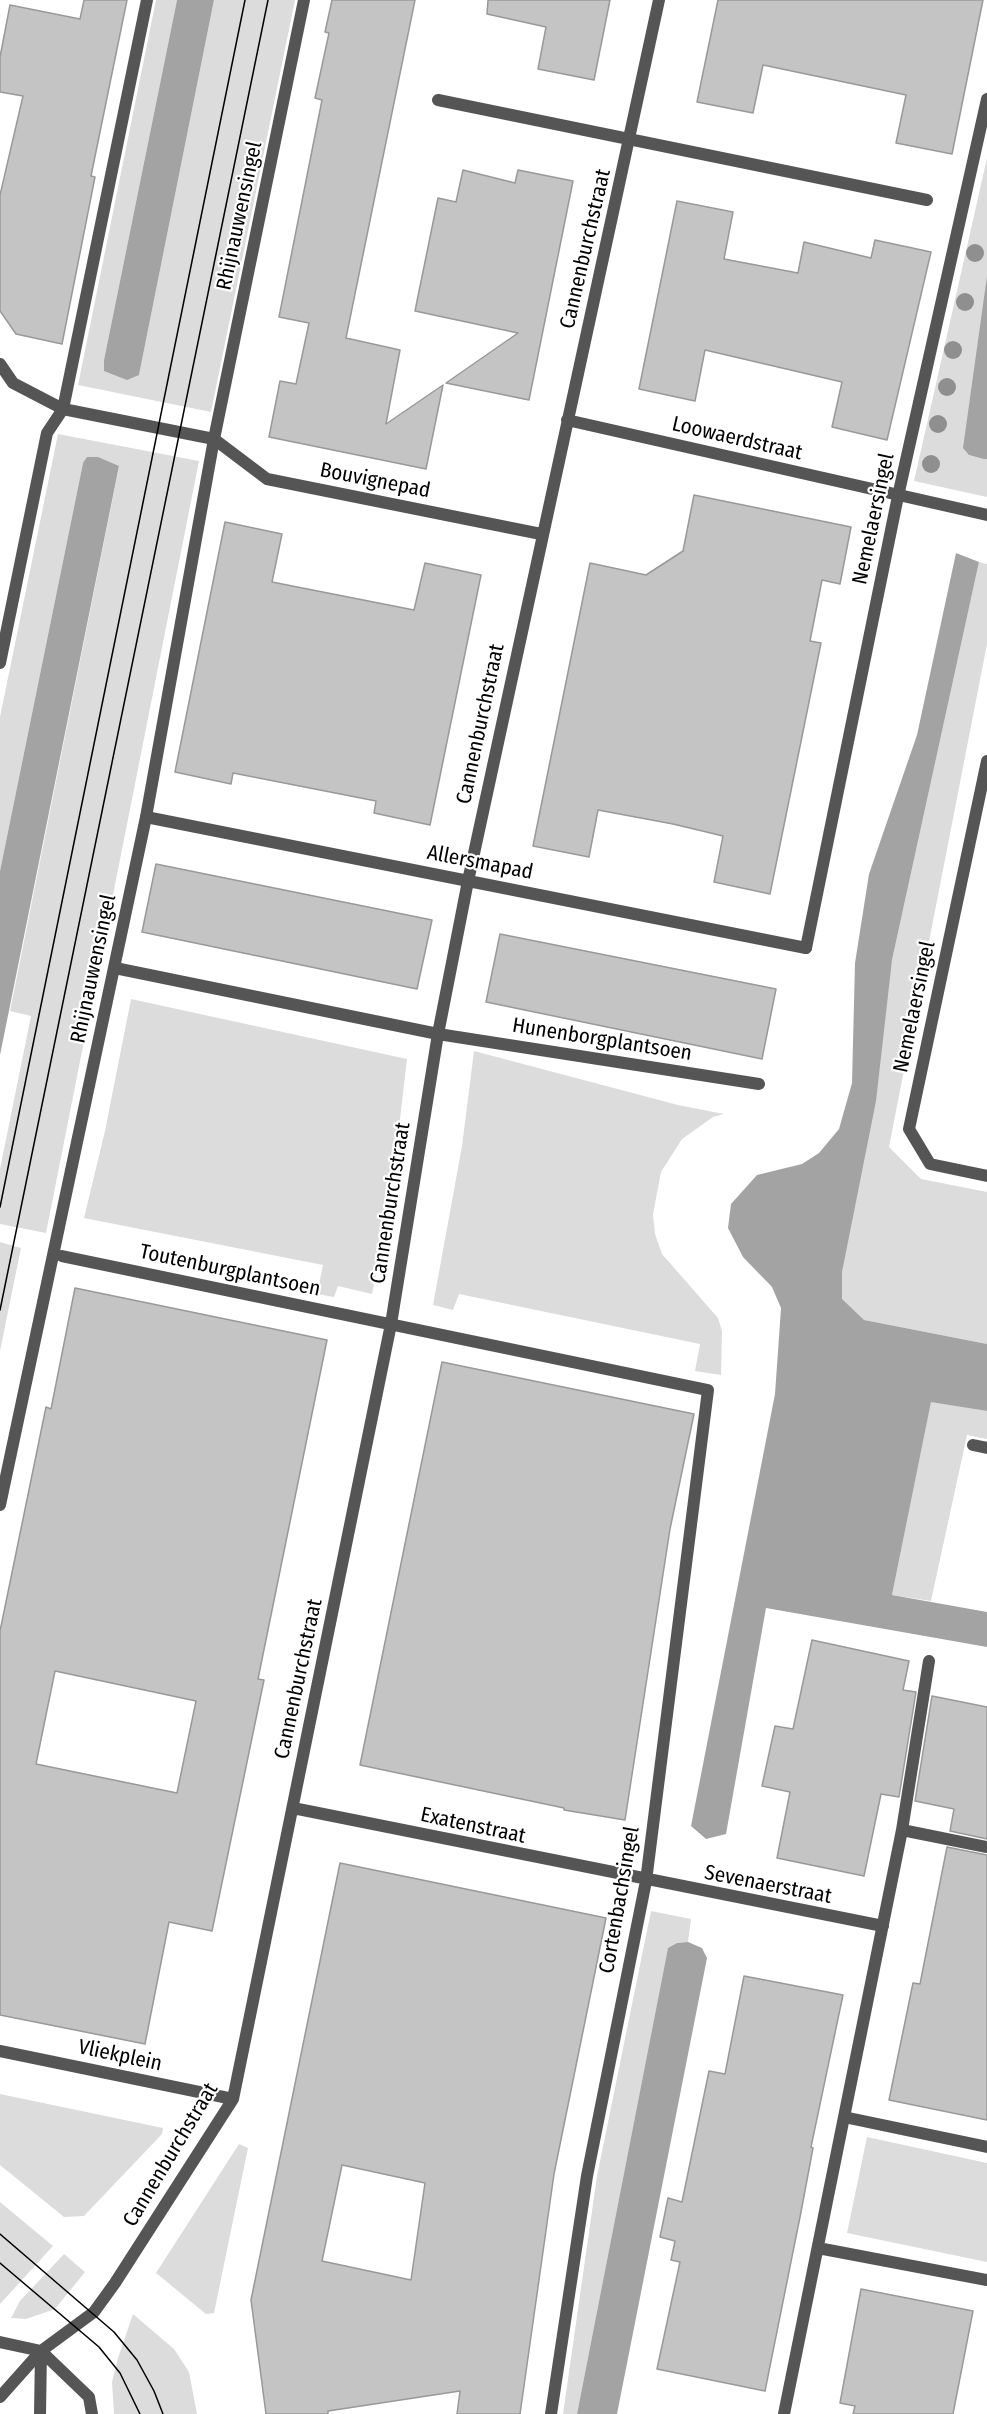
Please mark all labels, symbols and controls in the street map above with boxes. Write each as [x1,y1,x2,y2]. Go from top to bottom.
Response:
street label: Rhijnauwensingel [212,139,268,293]
street label: Cannenburchstraat [555,167,617,331]
street label: Loowaerdstraat [669,412,805,466]
street label: Nemelaersingel [848,451,900,587]
street label: Bouvignepad [318,458,432,504]
street label: Cannenburchstraat [452,642,510,806]
street label: Allersmapad [425,840,535,886]
street label: Rhijnauwensingel [66,892,122,1046]
street label: Nemelaersingel [889,939,941,1075]
street label: Hunenborgplantsoen [510,1013,694,1067]
street label: Cannenburchstraat [366,1120,416,1286]
street label: Toutenburgplantsoen [137,1240,323,1302]
street label: Cannenburchstraat [270,1597,328,1761]
street label: Exatenstraat [418,1803,528,1849]
street label: Cortenbachsingel [595,1825,645,1975]
street label: Sevenaerstraat [702,1860,834,1910]
street label: Vliekplein [76,2035,164,2077]
street label: Cannenburchstraat [118,2079,224,2231]

